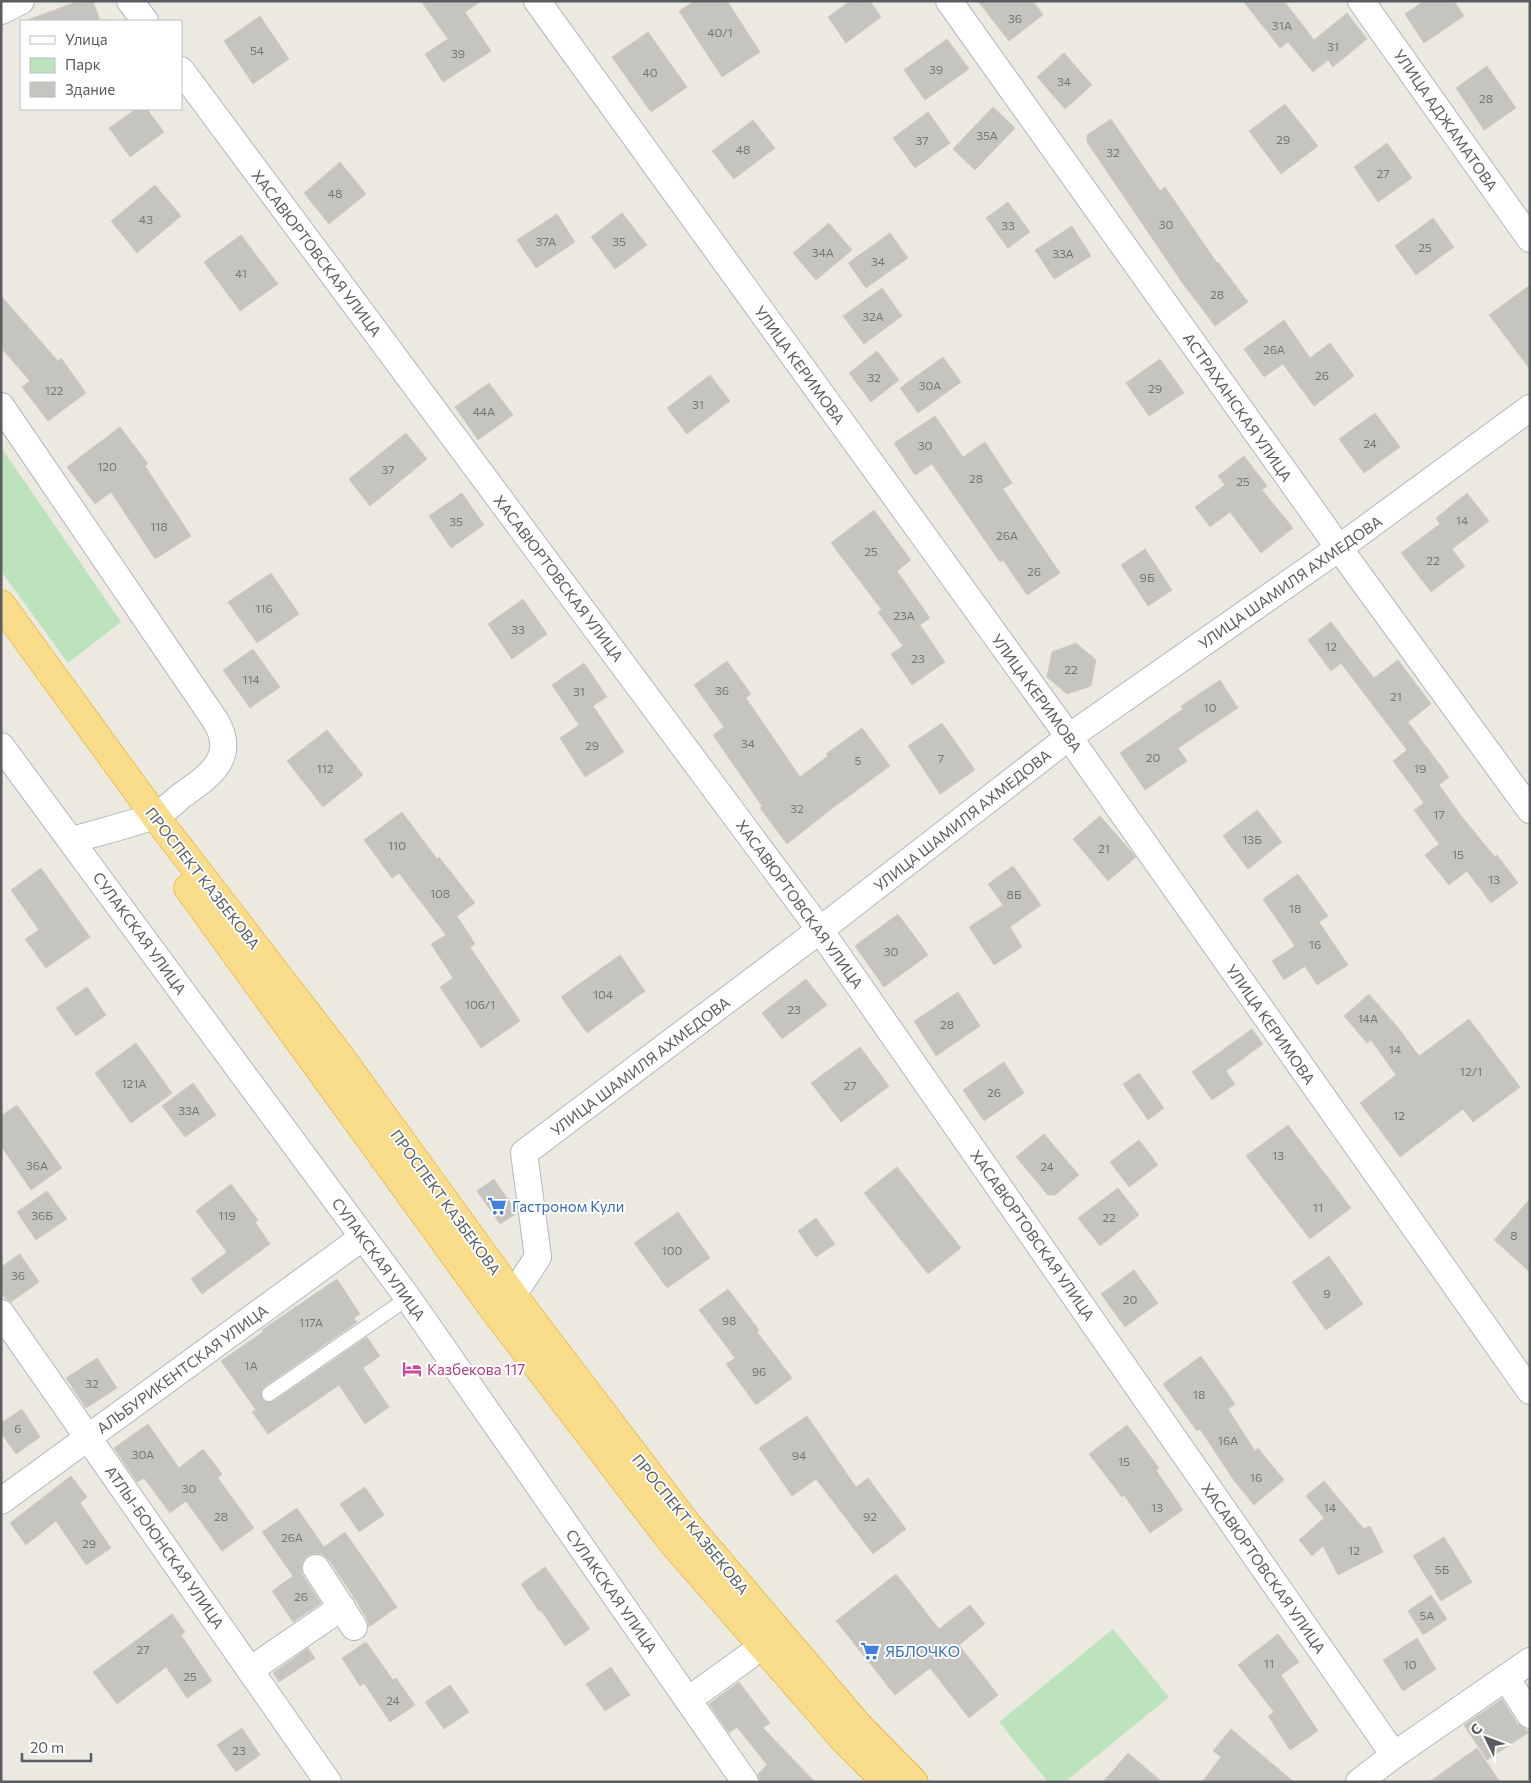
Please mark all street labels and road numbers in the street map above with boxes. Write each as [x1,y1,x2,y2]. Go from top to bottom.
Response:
street label: УЛИЦА АДЖАМАТОВА [1390,46,1502,194]
street label: ХАСАВЮРТОВСКАЯ УЛИЦА [248,166,386,340]
street label: УЛИЦА КЕРИМОВА [751,302,849,428]
street label: АСТРАХАНСКАЯ УЛИЦА [1180,329,1296,485]
street label: ХАСАВЮРТОВСКАЯ УЛИЦА [490,491,628,665]
street label: УЛИЦА ШАМИЛЯ АХМЕДОВА [1195,512,1385,652]
street label: УЛИЦА КЕРИМОВА [988,630,1086,756]
street label: УЛИЦА ШАМИЛЯ АХМЕДОВА [870,745,1054,895]
street label: ПРОСПЕКТ КАЗБЕКОВА [142,804,264,952]
street label: ХАСАВЮРТОВСКАЯ УЛИЦА [733,816,867,992]
street label: СУЛАКСКАЯ УЛИЦА [90,868,190,998]
street label: УЛИЦА КЕРИМОВА [1223,961,1319,1087]
street label: УЛИЦА ШАМИЛЯ АХМЕДОВА [547,993,733,1139]
street label: ПРОСПЕКТ КАЗБЕКОВА [387,1126,505,1278]
street label: ХАСАВЮРТОВСКАЯ УЛИЦА [967,1146,1099,1324]
street label: СУЛАКСКАЯ УЛИЦА [329,1194,429,1324]
street label: АЛЬБУРИКЕНТСКАЯ УЛИЦА [93,1301,271,1437]
street label: ПРОСПЕКТ КАЗБЕКОВА [629,1450,753,1598]
street label: АТЛЫ-БОЮНСКАЯ УЛИЦА [102,1462,228,1632]
street label: ХАСАВЮРТОВСКАЯ УЛИЦА [1198,1479,1330,1657]
street label: СУЛАКСКАЯ УЛИЦА [562,1526,662,1656]

